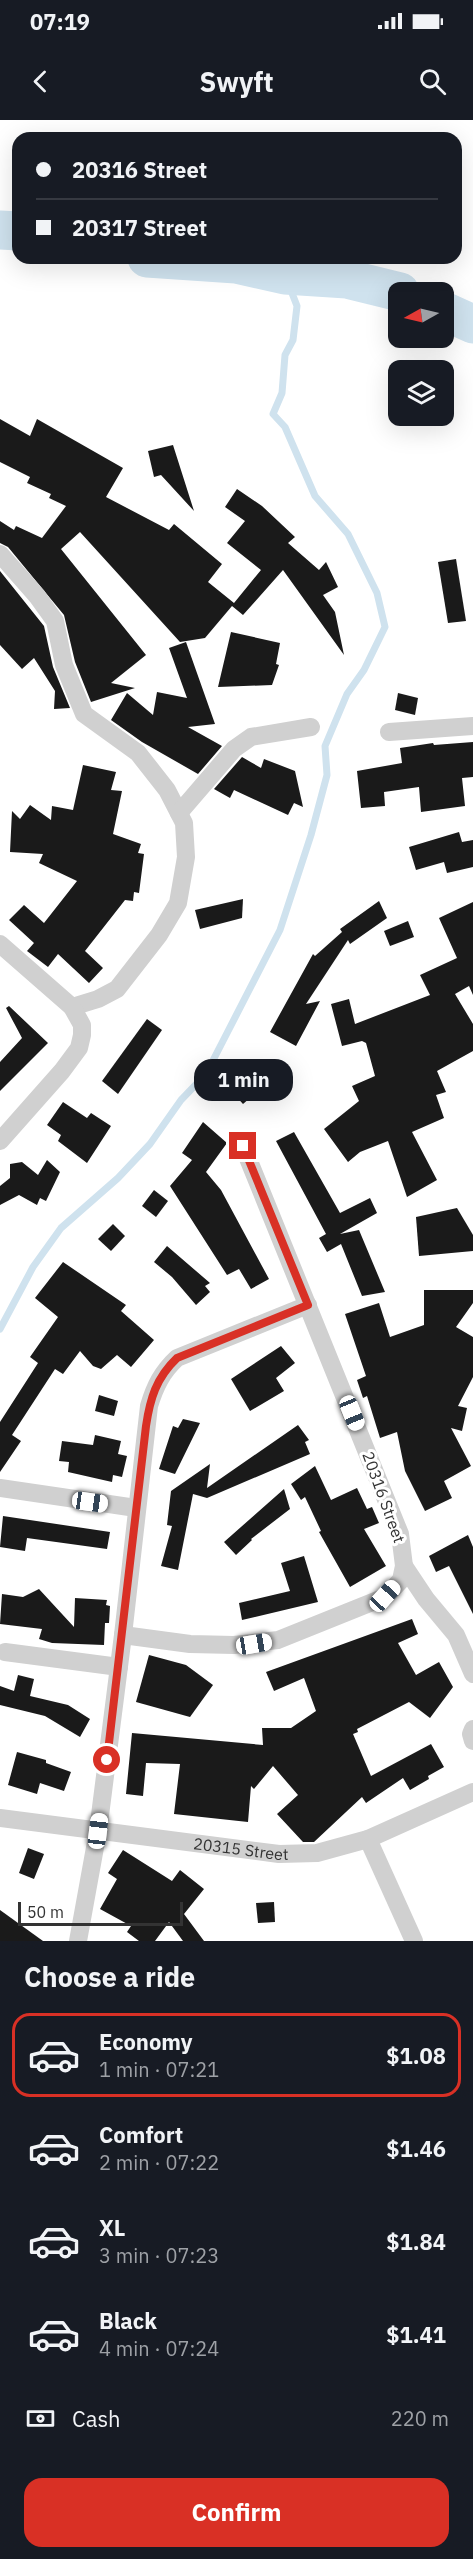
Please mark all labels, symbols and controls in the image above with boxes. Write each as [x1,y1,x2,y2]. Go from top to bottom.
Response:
text: 07:19 [30,7,90,36]
text: Swyft [199,64,274,99]
icon: back [24,65,57,98]
icon: search [416,65,449,98]
text: 20316 Street [72,155,207,184]
text: 20317 Street [72,213,207,242]
north arrow [388,282,454,348]
map controls [388,282,454,426]
button: layers [388,360,454,426]
callout: 1 min [194,1059,292,1101]
text: 1 min [217,1066,270,1093]
route end [229,1132,256,1159]
car [337,1393,367,1433]
street label: 20316 Street [358,1449,410,1545]
car [71,1491,109,1513]
car [366,1577,404,1615]
car [235,1632,273,1656]
route start [93,1746,120,1773]
car [87,1812,109,1850]
street label: 20315 Street [192,1833,289,1864]
scale bar [18,1899,183,1926]
text: 50 m [27,1902,64,1922]
text: Choose a ride [24,1959,195,1994]
text: Economy [99,2027,193,2056]
icon: car [27,2028,81,2082]
text: $1.08 [386,2041,446,2070]
text: 1 min · 07:21 [99,2056,219,2083]
text: Comfort [99,2120,183,2149]
icon: car [27,2121,81,2175]
text: $1.46 [386,2134,446,2163]
text: 2 min · 07:22 [99,2149,219,2176]
text: XL [99,2213,125,2242]
icon: car [27,2214,81,2268]
text: $1.84 [386,2227,446,2256]
text: 3 min · 07:23 [99,2242,219,2269]
text: Black [99,2306,157,2335]
icon: car [27,2307,81,2361]
text: $1.41 [386,2320,446,2349]
text: 4 min · 07:24 [99,2335,219,2362]
icon: cash [24,2402,57,2435]
text: Cash [72,2404,121,2433]
text: 220 m [391,2405,449,2432]
button: Confirm [24,2478,449,2547]

